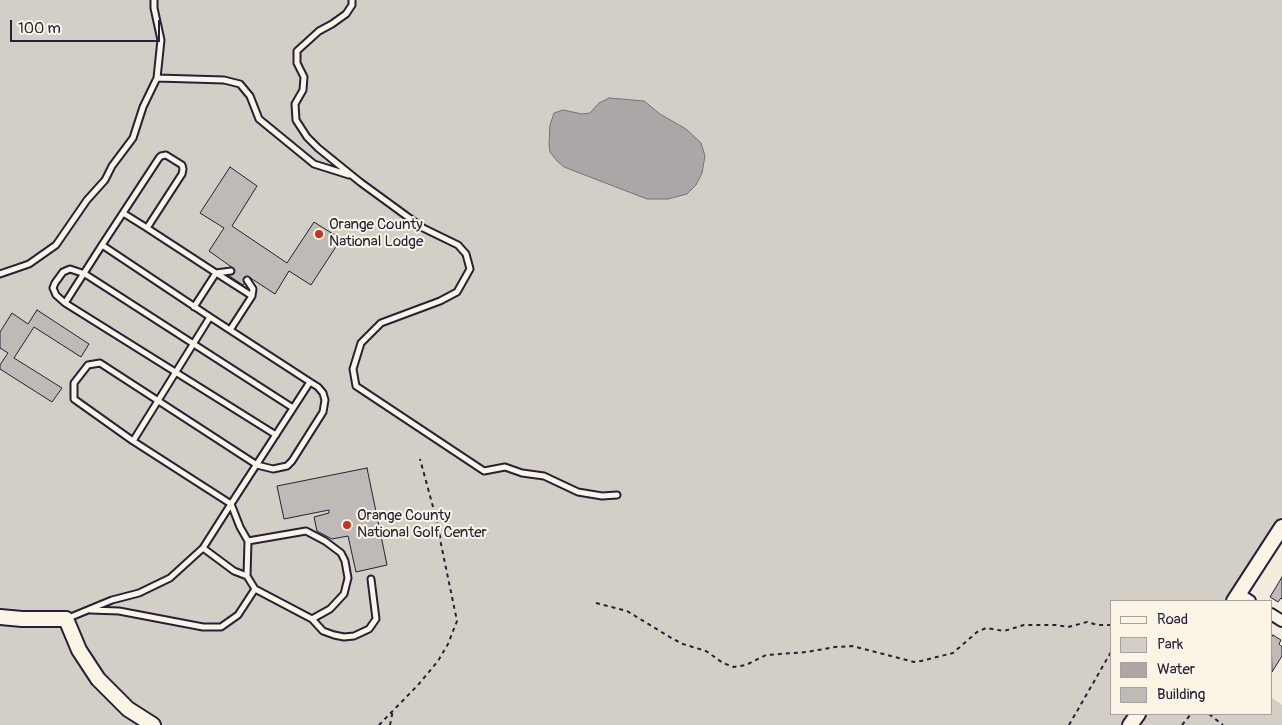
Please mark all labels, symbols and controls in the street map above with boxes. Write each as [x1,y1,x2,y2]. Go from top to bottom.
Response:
scale bar [12,10,162,42]
text: 100 m [18,19,61,38]
place label: Orange County National Lodge [329,216,423,251]
marker: Orange County National Lodge [313,228,325,240]
place label: Orange County National Golf Center [357,507,487,542]
marker: Orange County National Golf Center [341,519,353,531]
legend [1110,600,1272,715]
text: Road [1157,610,1188,629]
text: Park [1157,635,1183,654]
text: Water [1157,660,1195,679]
text: Building [1157,685,1205,704]

